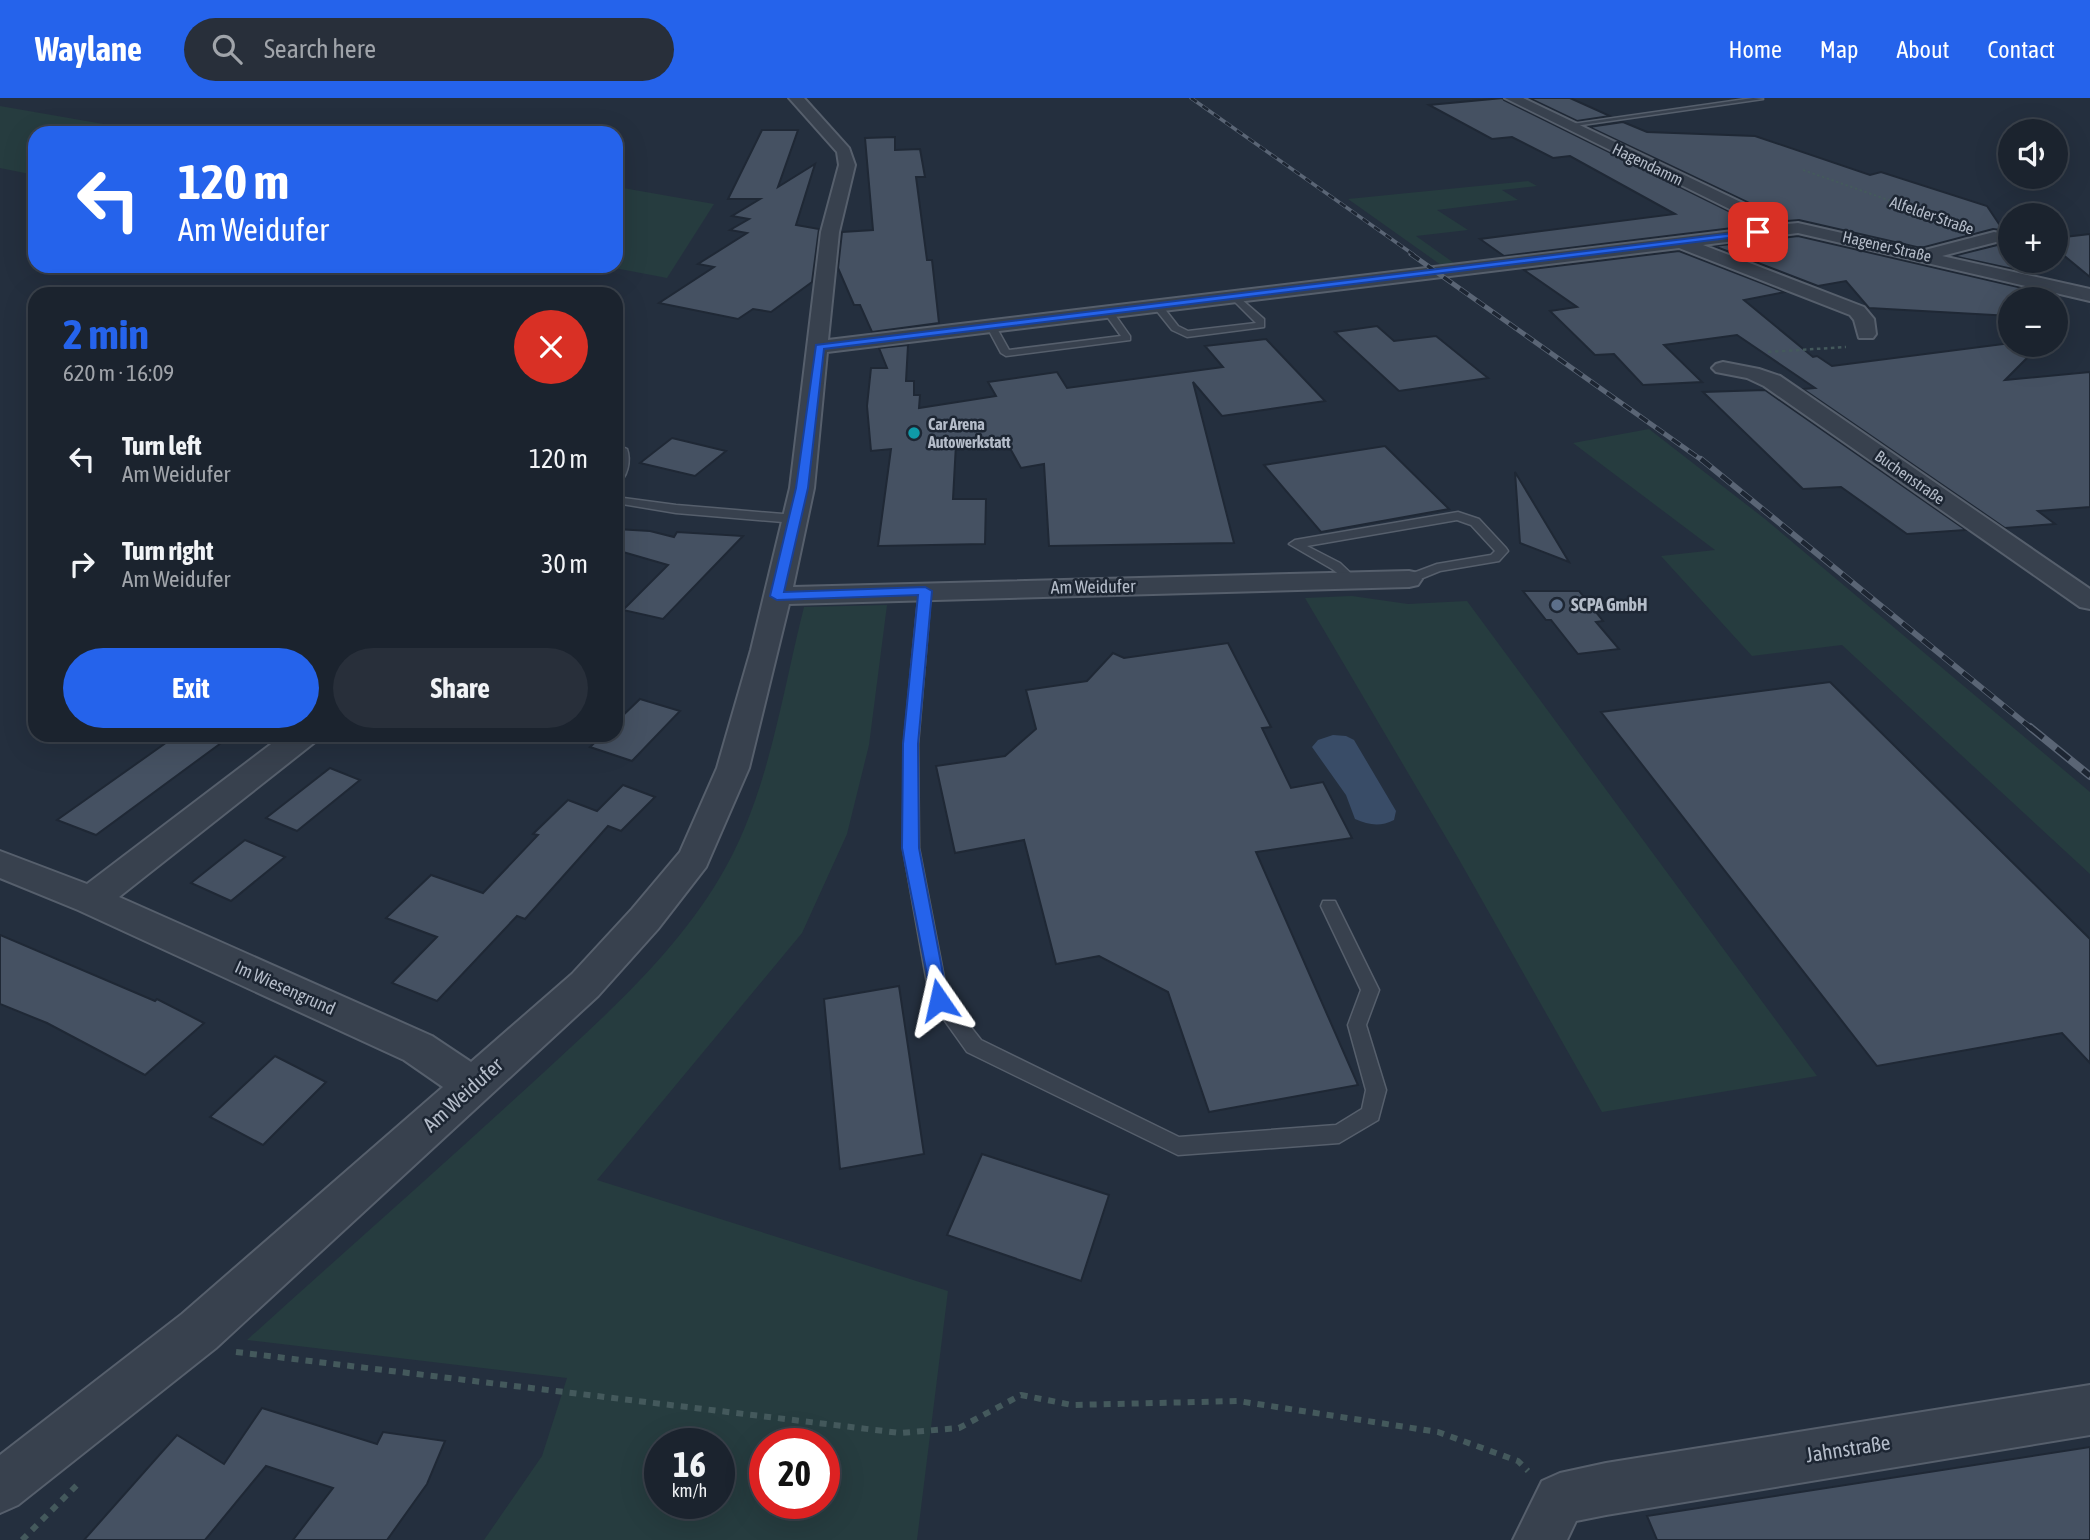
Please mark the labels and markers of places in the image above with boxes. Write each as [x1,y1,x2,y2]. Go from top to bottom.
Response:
pin [1728,202,1788,262]
place label: Car Arena Autowerkstatt [927,415,1011,451]
marker: Car Arena Autowerkstatt [906,425,922,441]
place label: SCPA GmbH [1571,594,1648,615]
marker: SCPA GmbH [1549,597,1565,613]

